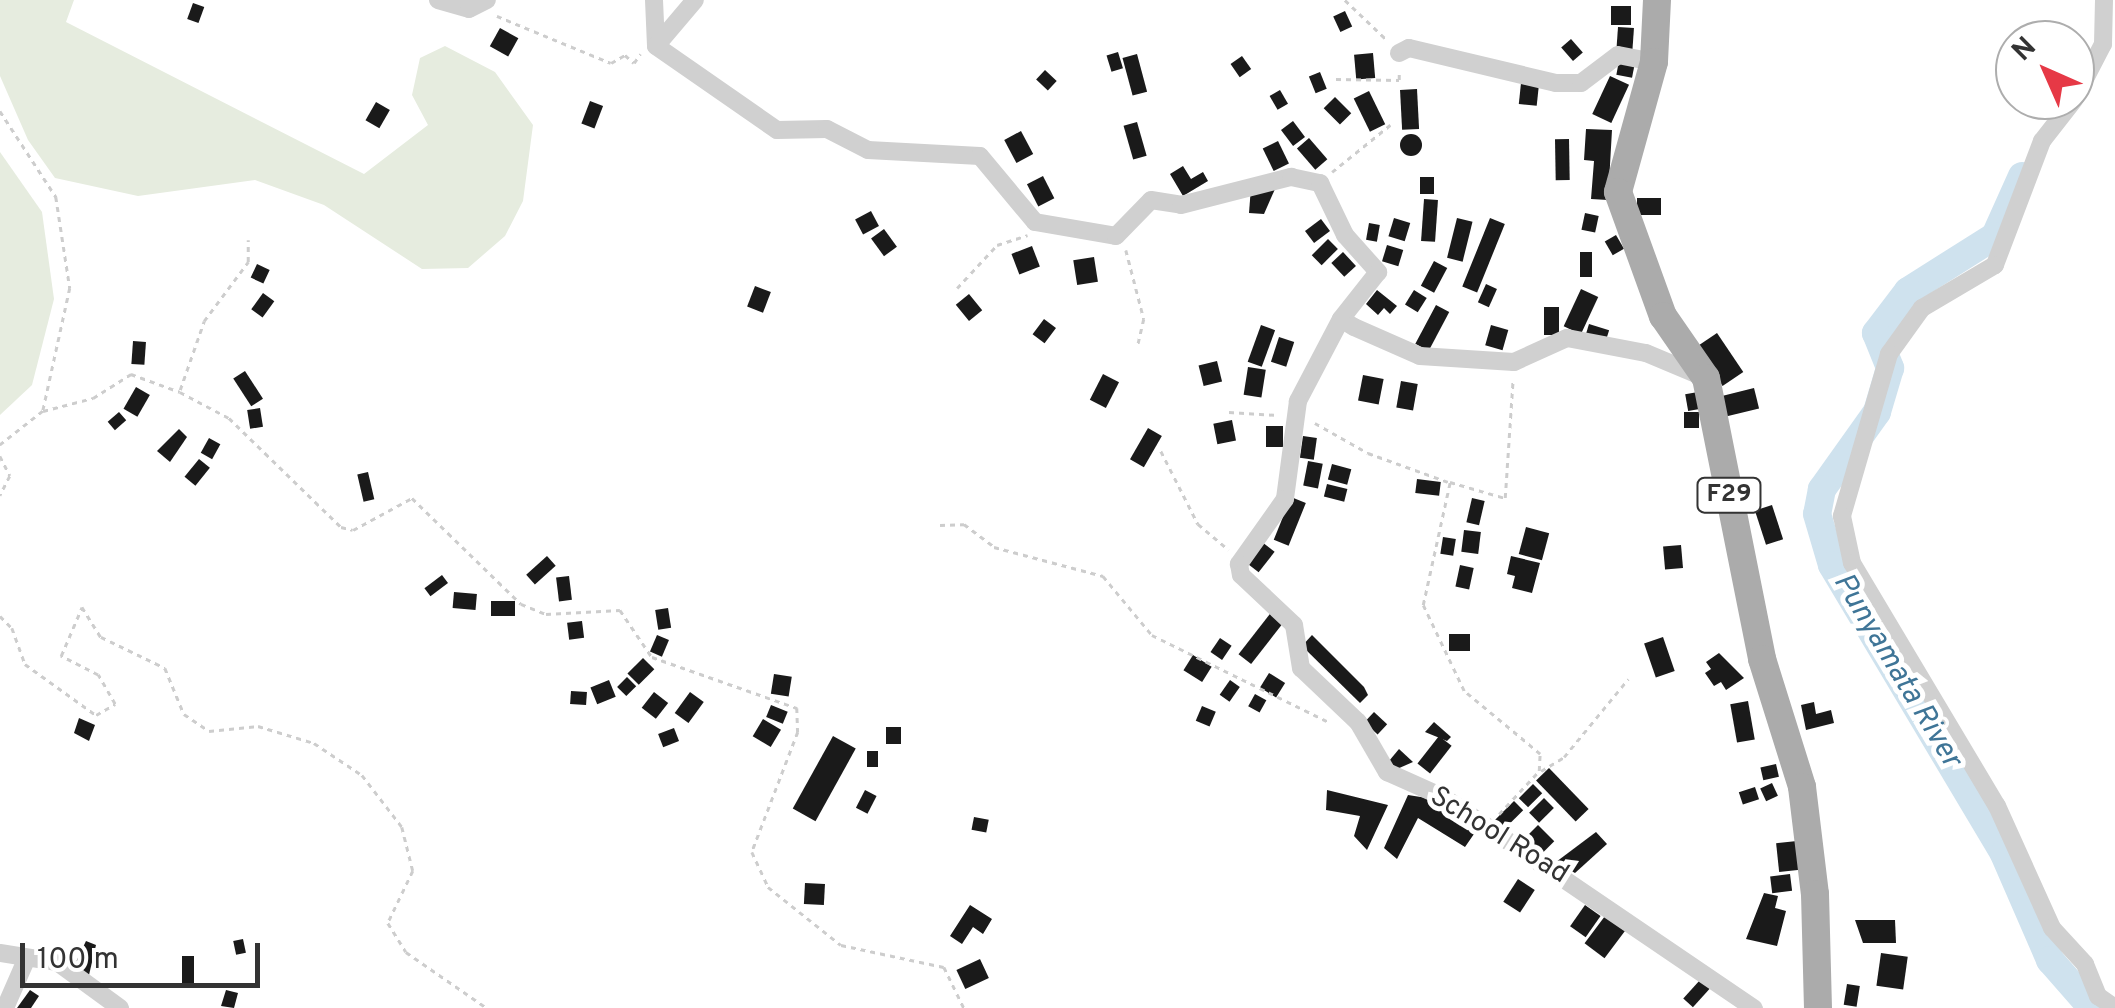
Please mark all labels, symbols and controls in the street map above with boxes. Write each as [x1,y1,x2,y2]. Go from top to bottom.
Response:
north arrow [1995,20,2095,120]
text: N [2005,30,2045,70]
road number: F29 [1694,475,1764,515]
water label: Punyamata River [1824,567,1968,775]
street label: School Road [1424,780,1574,892]
scale bar [25,923,265,985]
text: 100 m [37,942,119,979]

